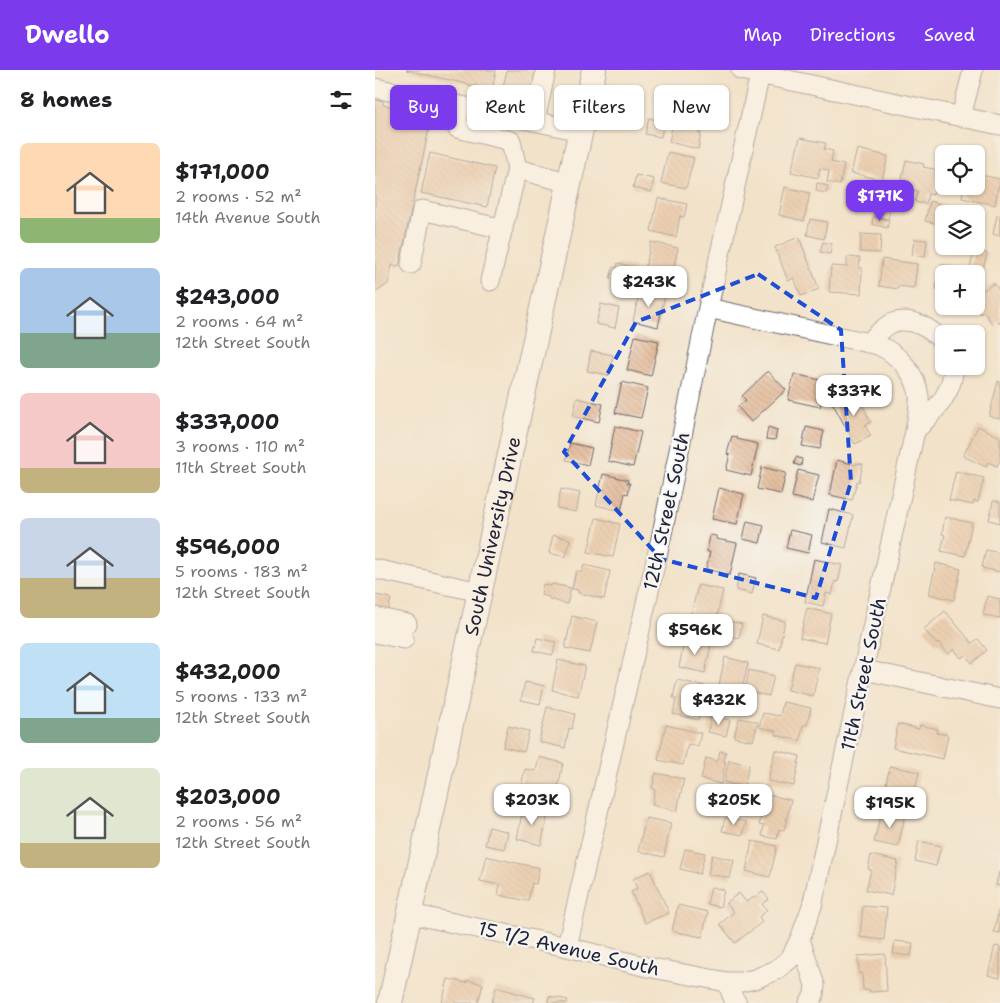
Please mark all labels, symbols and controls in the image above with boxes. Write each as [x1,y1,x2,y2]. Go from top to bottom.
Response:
text: Dwello [25,19,110,51]
text: Map [744,23,782,47]
text: Directions [810,23,896,47]
text: Saved [924,23,975,47]
chip: Buy [390,85,457,130]
chip: Rent [467,85,544,130]
chip: Filters [554,85,644,130]
chip: New [654,85,729,130]
text: 8 homes [20,86,112,114]
icon: filters [327,86,355,114]
map controls [935,145,985,375]
button: locate [935,145,985,195]
text: $171,000 [175,158,270,186]
icon: home [60,163,120,223]
pin: $171K [845,180,915,222]
text: $171K [857,185,903,206]
text: 2 rooms · 52 m² [175,186,302,207]
button: layers [935,205,985,255]
text: 14th Avenue South [175,207,320,228]
button: + [935,265,985,315]
pin: $243K [614,266,684,308]
text: $243K [622,271,676,292]
text: $243,000 [175,283,280,311]
icon: home [60,288,120,348]
text: 2 rooms · 64 m² [175,311,303,332]
button: − [935,325,985,375]
text: 12th Street South [175,332,311,353]
pin: $337K [819,374,889,417]
text: $337K [827,380,881,401]
text: $337,000 [175,408,280,436]
icon: home [60,413,120,473]
street label: 12th Street South [638,430,695,592]
street label: South University Drive [459,434,526,638]
text: 3 rooms · 110 m² [175,436,305,457]
text: 11th Street South [175,457,306,478]
text: $596,000 [175,533,280,561]
icon: home [60,538,120,598]
text: 5 rooms · 183 m² [175,561,308,582]
text: 12th Street South [175,582,311,603]
street label: 11th Street South [835,595,892,753]
pin: $596K [660,614,730,656]
text: $596K [668,619,722,640]
text: $432,000 [175,658,281,686]
icon: home [60,663,120,723]
pin: $432K [684,684,754,726]
text: 5 rooms · 133 m² [175,686,307,707]
text: $432K [692,689,746,710]
text: 12th Street South [175,707,311,728]
text: $203,000 [175,783,281,811]
pin: $203K [497,784,567,826]
pin: $205K [699,784,769,826]
pin: $195K [855,786,925,829]
icon: home [60,788,120,848]
text: $203K [505,789,559,810]
text: $205K [707,789,761,810]
text: $195K [865,792,915,813]
text: 2 rooms · 56 m² [175,811,302,832]
text: 12th Street South [175,832,311,853]
street label: 15 1/2 Avenue South [476,915,662,982]

